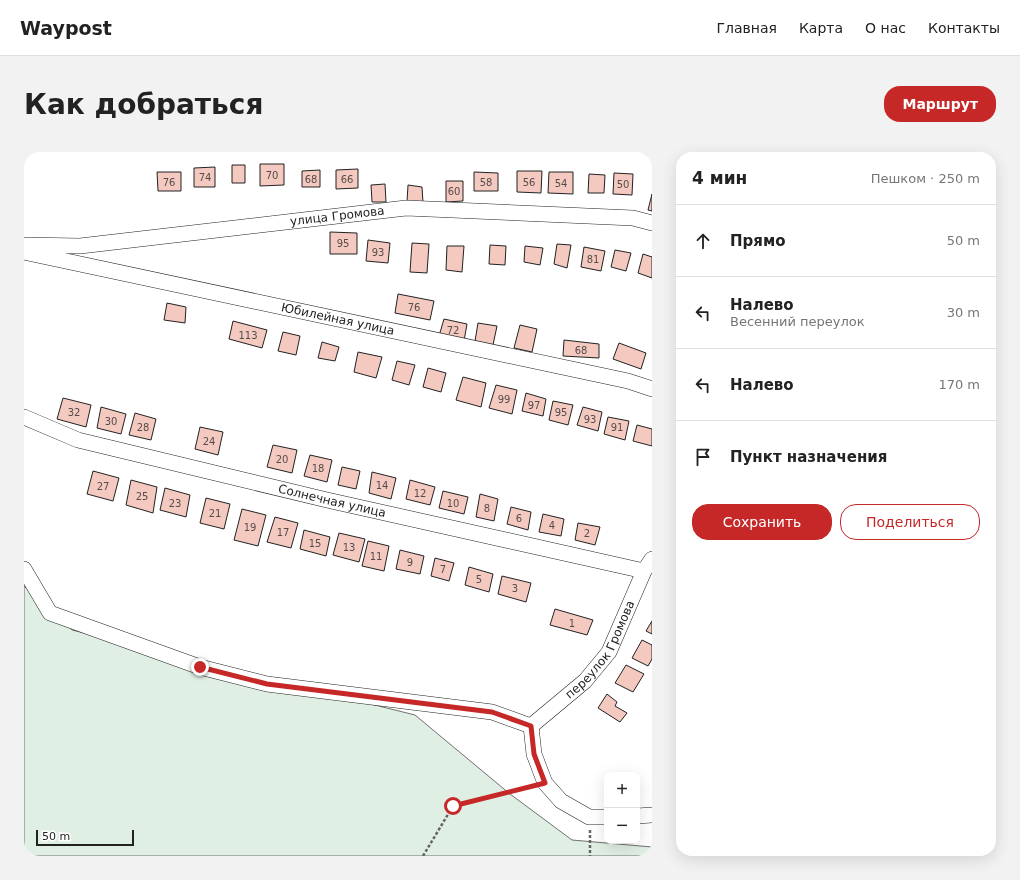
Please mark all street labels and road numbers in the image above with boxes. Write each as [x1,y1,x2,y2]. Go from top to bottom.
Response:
street label: улица Громова [289,204,385,228]
street label: Юбилейная улица [280,300,396,338]
street label: Солнечная улица [277,482,387,520]
street label: переулок Громова [562,598,637,701]

